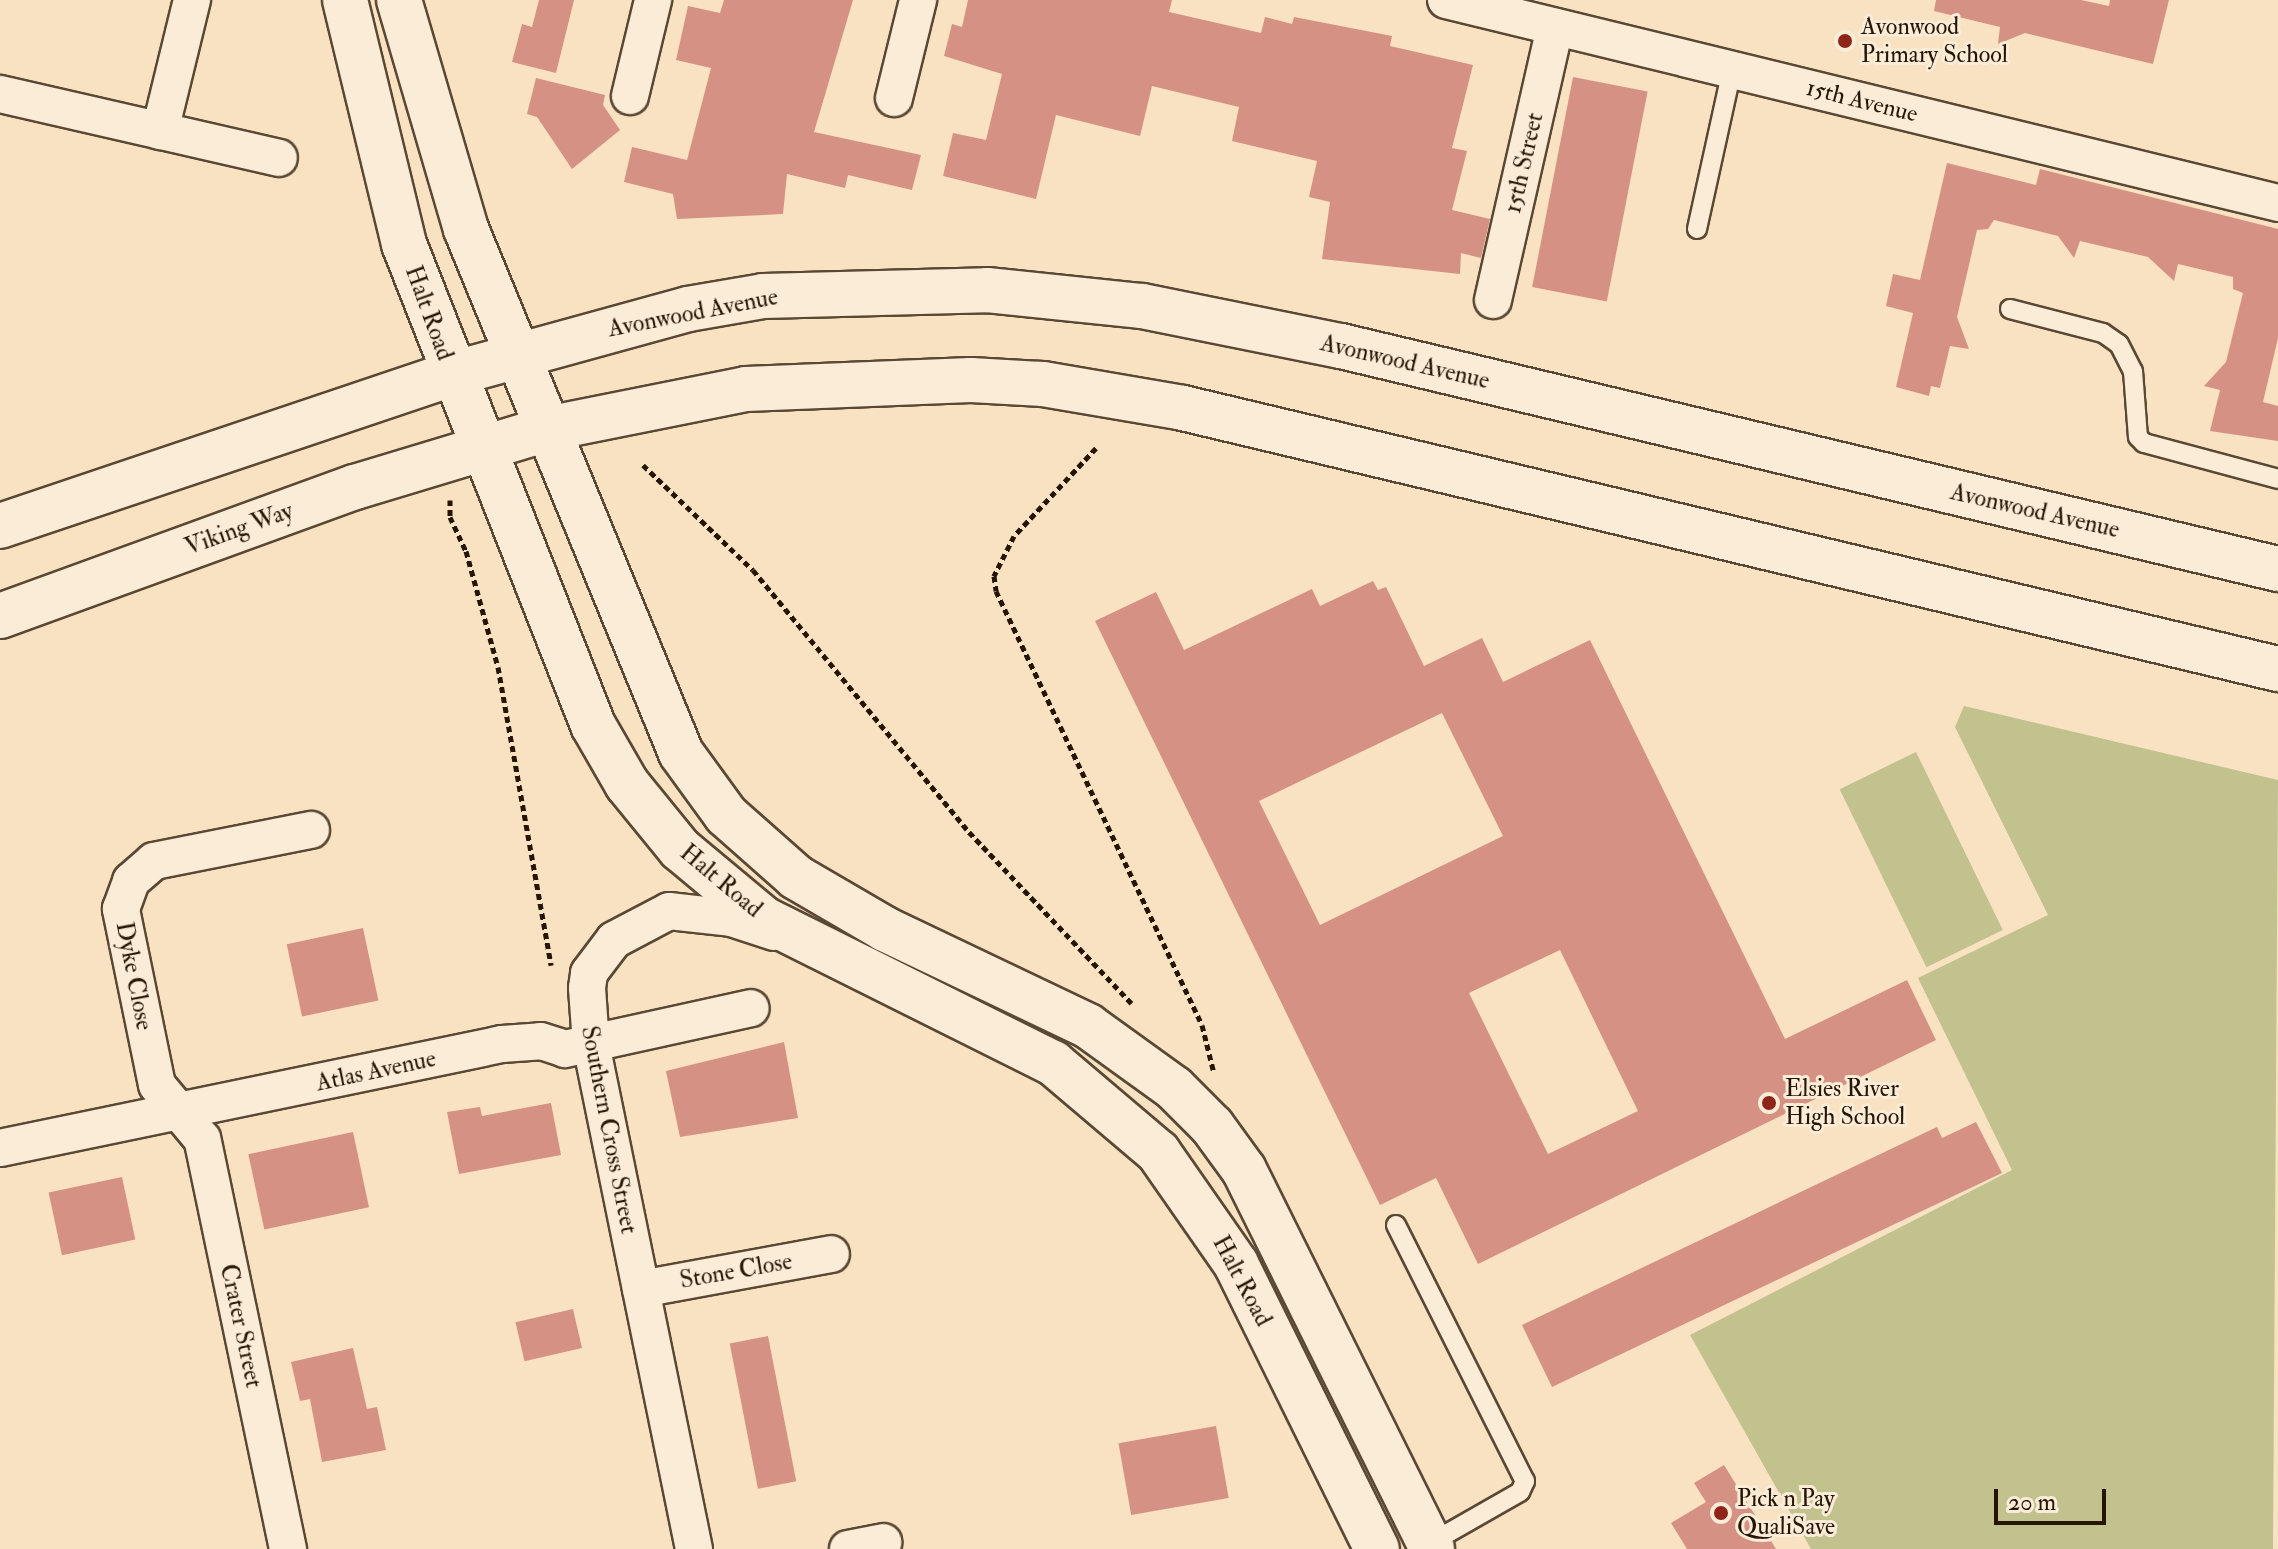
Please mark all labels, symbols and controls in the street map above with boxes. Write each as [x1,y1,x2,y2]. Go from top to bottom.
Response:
place label: Avonwood Primary School [1861,13,2008,69]
marker: Avonwood Primary School [1836,32,1854,50]
street label: 15th Avenue [1803,73,1921,129]
street label: 15th Street [1498,110,1550,216]
street label: Halt Road [399,262,459,364]
street label: Avonwood Avenue [606,282,780,344]
street label: Avonwood Avenue [1318,329,1492,395]
street label: Avonwood Avenue [1948,478,2122,544]
street label: Viking Way [181,496,297,562]
street label: Halt Road [674,838,768,924]
street label: Dyke Close [109,919,159,1033]
street label: Southern Cross Street [575,1024,643,1236]
street label: Atlas Avenue [313,1044,439,1098]
place label: Elsies River High School [1785,1075,1905,1131]
marker: Elsies River High School [1760,1094,1778,1112]
street label: Halt Road [1206,1231,1278,1331]
street label: Stone Close [678,1247,794,1295]
street label: Crater Street [214,1261,268,1391]
scale bar [1998,1473,2110,1523]
place label: Pick n Pay QualiSave [1737,1485,1835,1541]
text: 20 m [2008,1487,2056,1518]
marker: Pick n Pay QualiSave [1712,1504,1730,1522]

